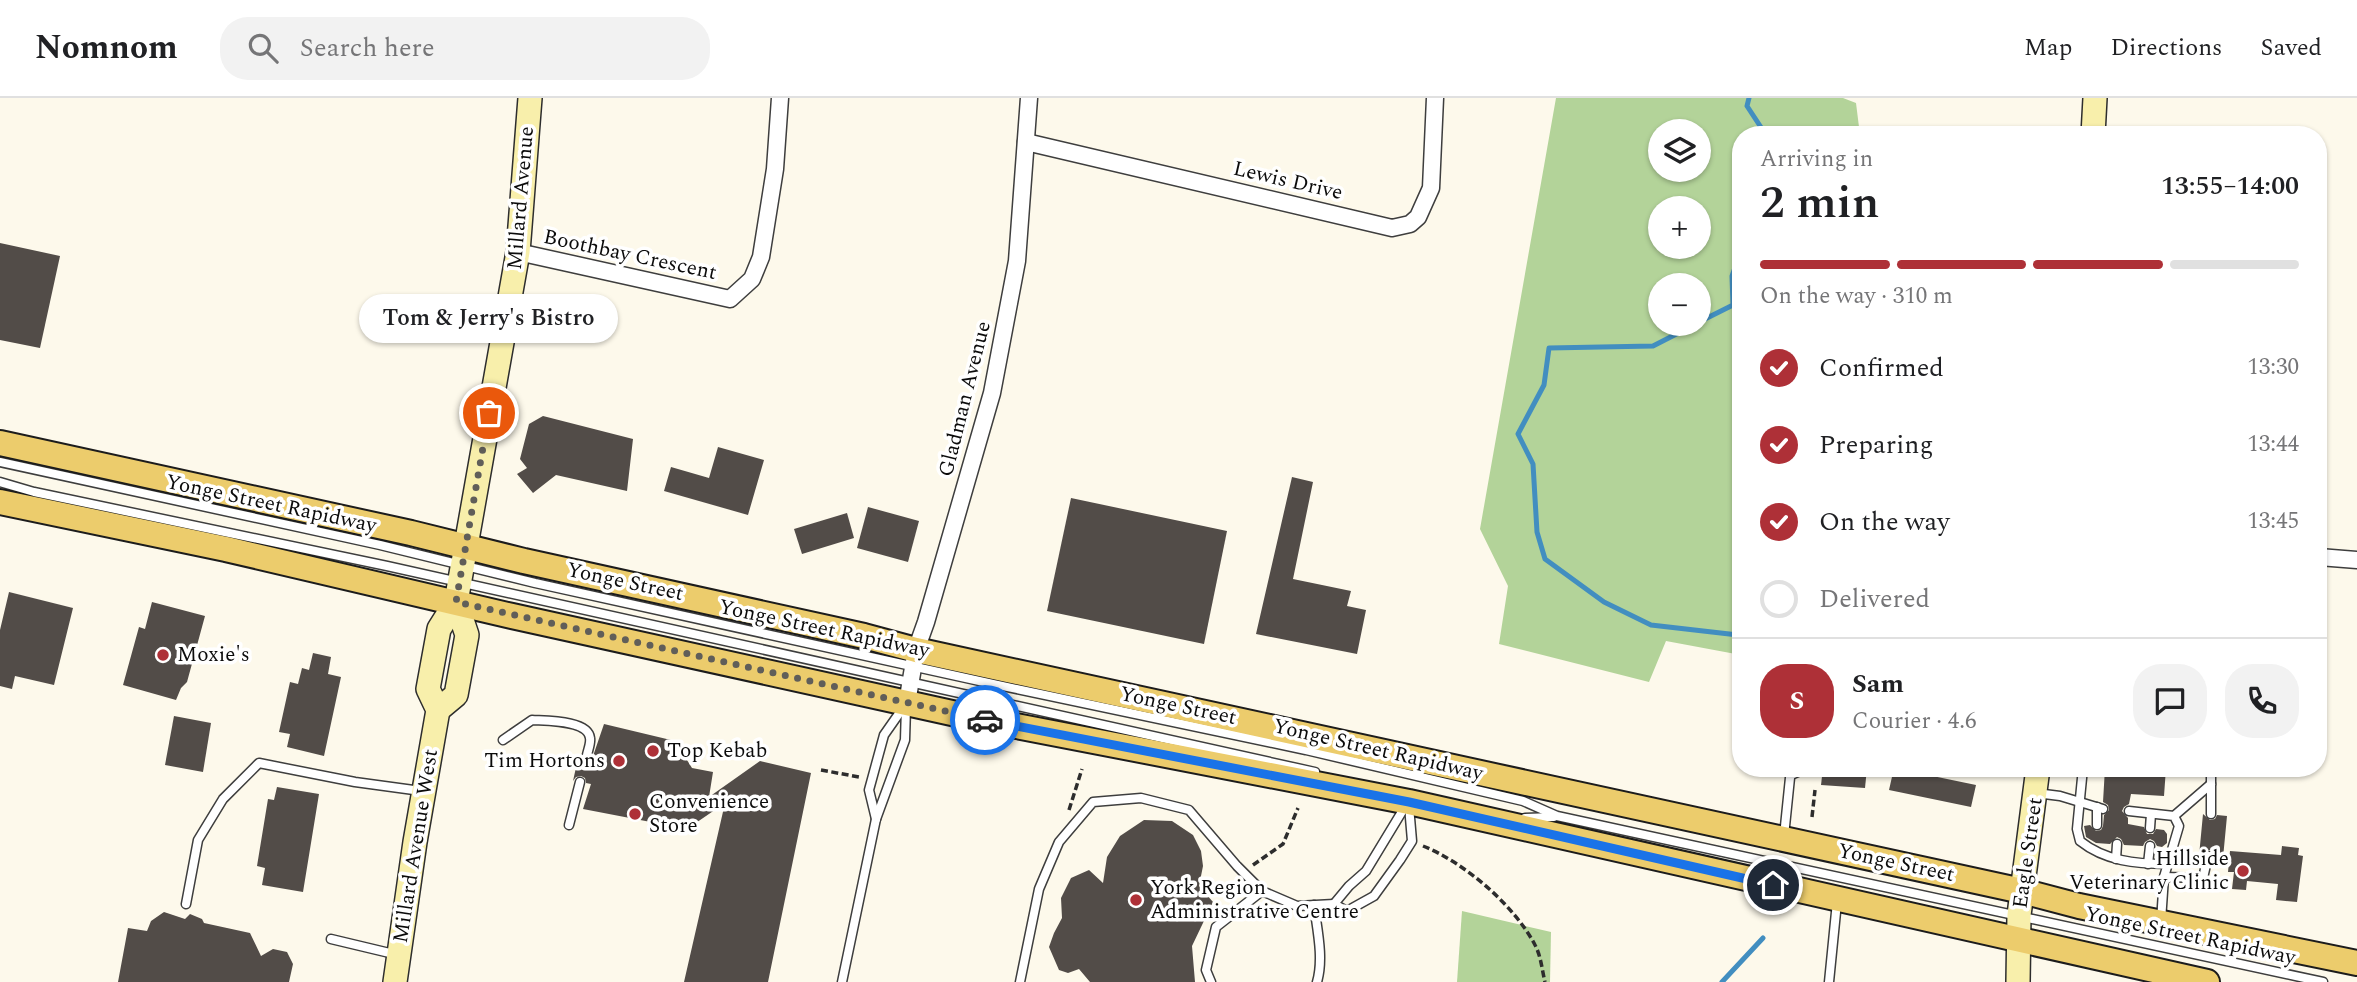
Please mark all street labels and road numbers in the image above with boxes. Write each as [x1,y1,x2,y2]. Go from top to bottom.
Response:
street label: Millard Avenue [499,125,543,271]
street label: Lewis Drive [1230,153,1346,209]
street label: Boothbay Crescent [540,221,720,289]
street label: Gladman Avenue [930,318,1000,480]
street label: Yonge Street Rapidway [163,466,380,542]
street label: Yonge Street [564,554,686,610]
street label: Yonge Street Rapidway [716,591,933,667]
street label: Yonge Street [1117,678,1239,734]
street label: Yonge Street Rapidway [1270,710,1487,790]
street label: Millard Avenue West [385,747,447,945]
street label: Eagle Street [2004,795,2052,911]
street label: Yonge Street [1835,835,1957,891]
street label: Yonge Street Rapidway [2082,898,2299,974]

